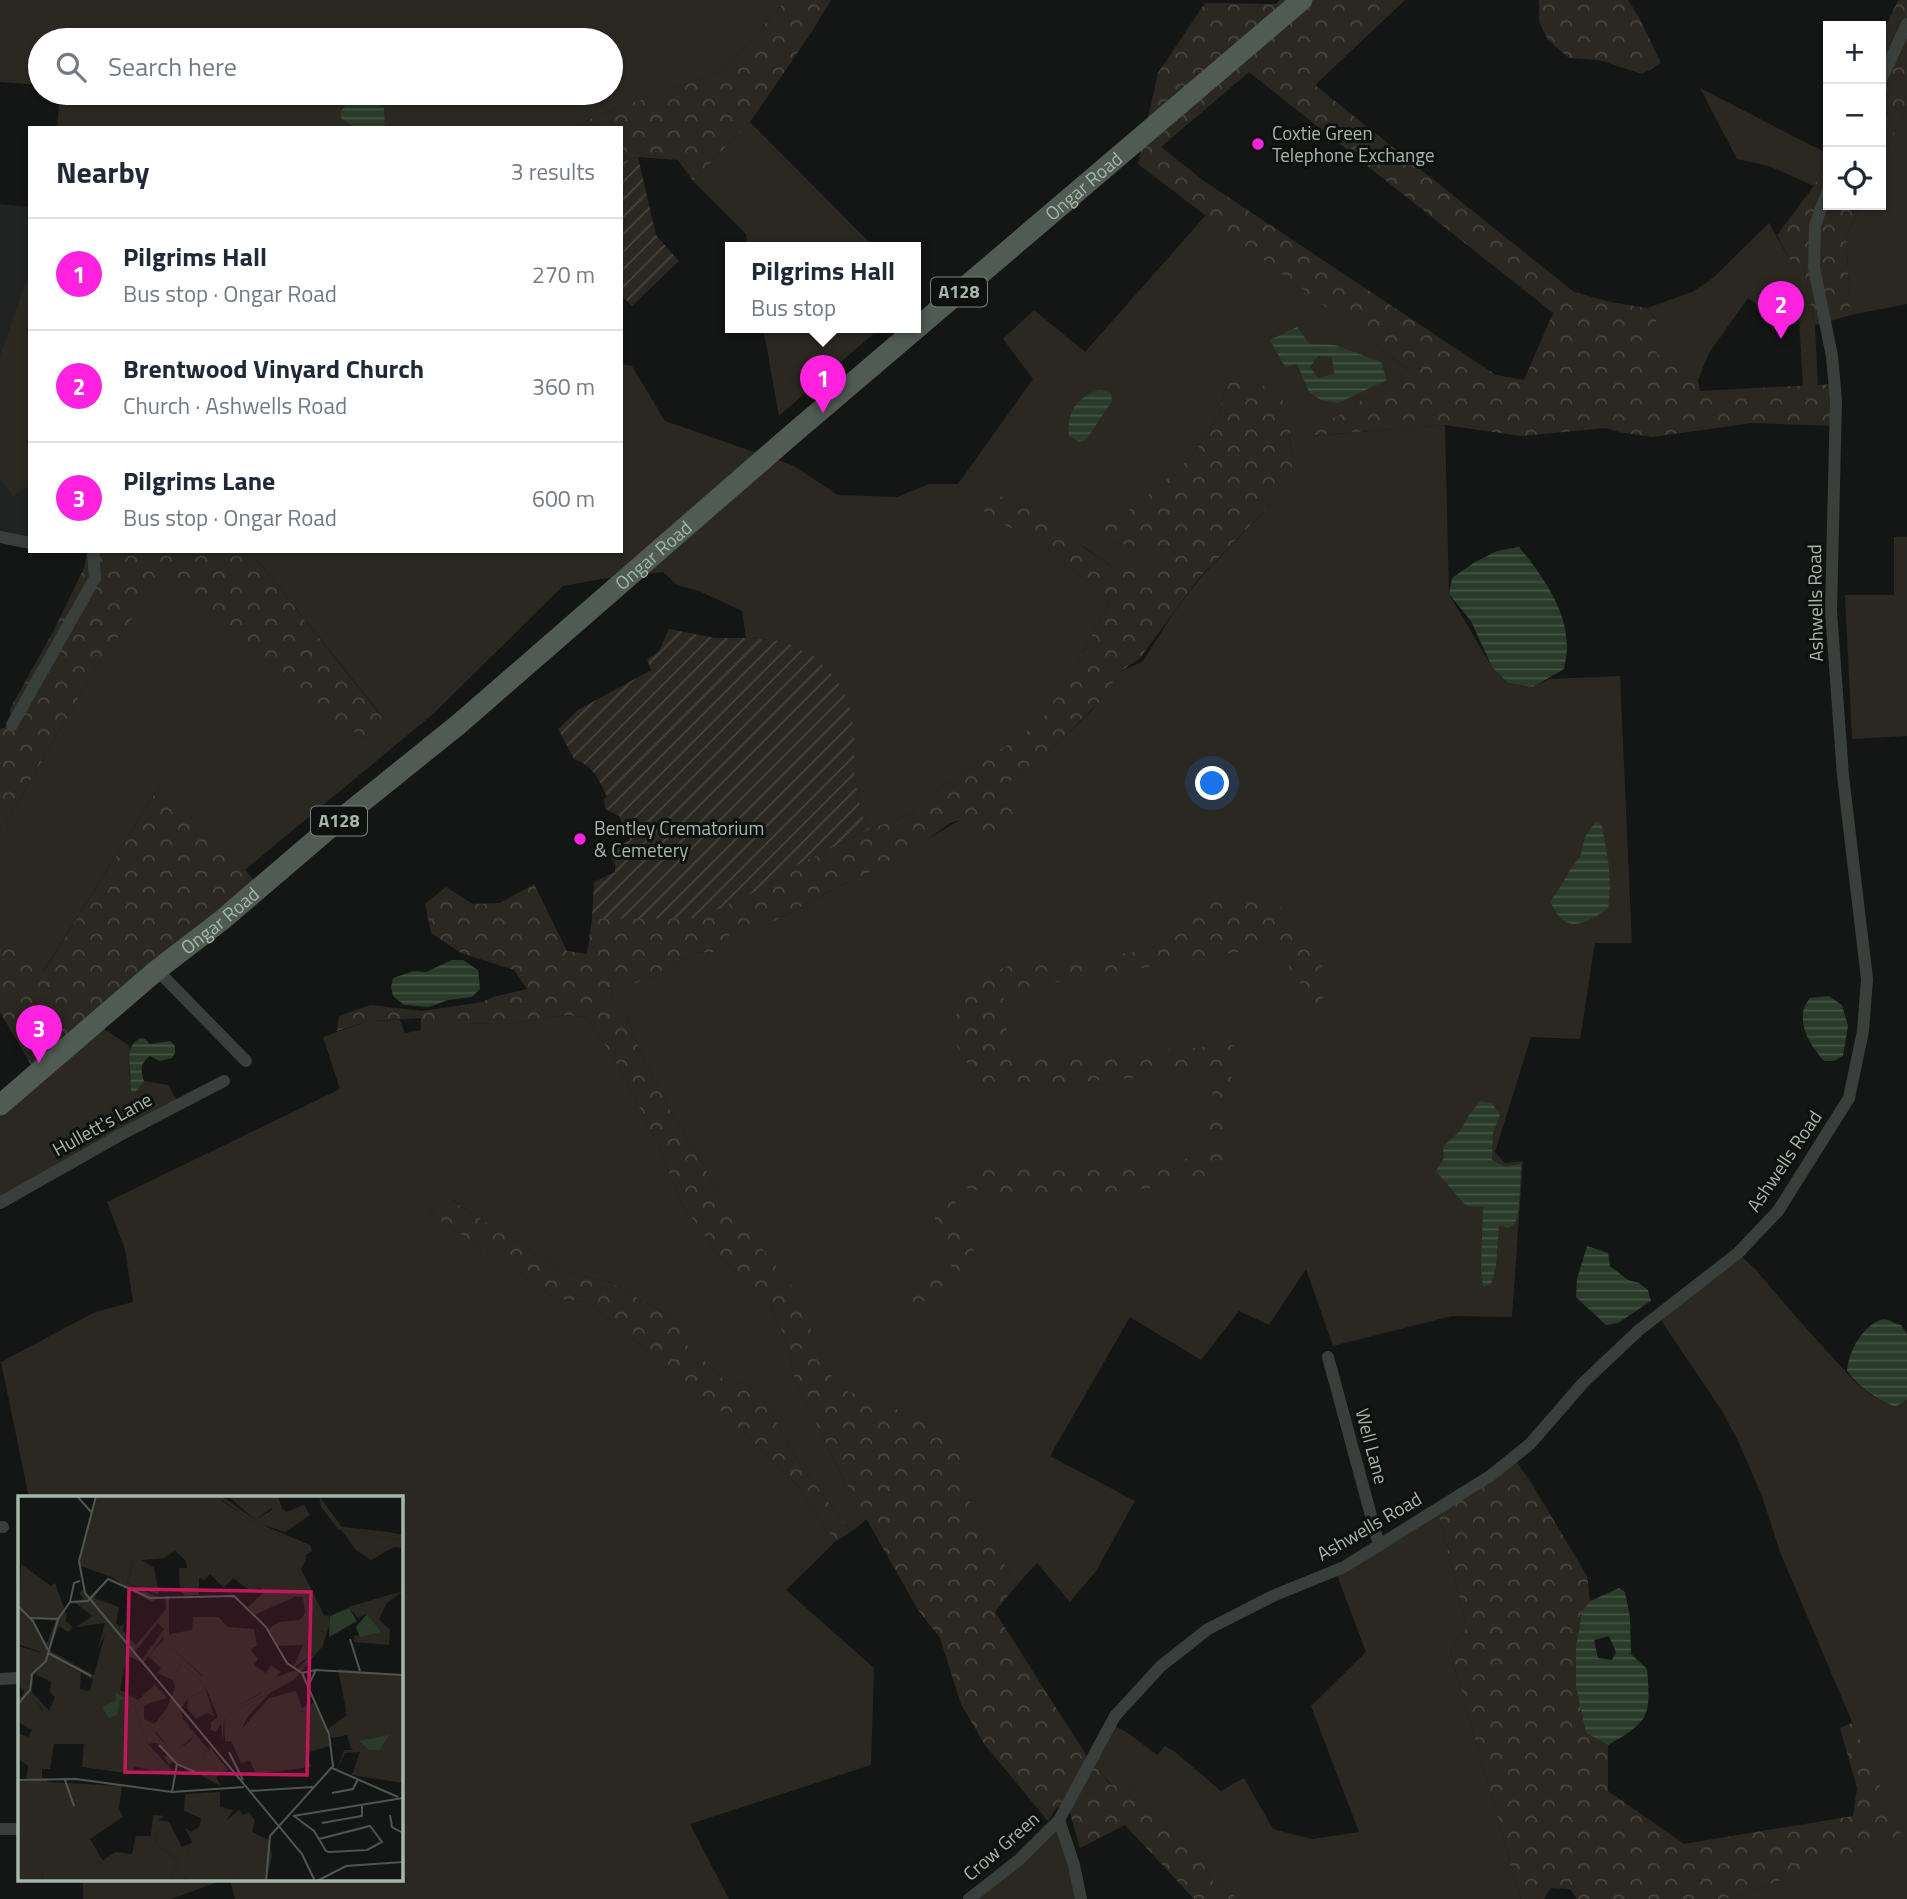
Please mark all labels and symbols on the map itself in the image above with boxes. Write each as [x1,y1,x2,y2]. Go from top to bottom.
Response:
place label: Coxtie Green Telephone Exchange [1272,118,1435,169]
marker: Coxtie Green Telephone Exchange [1250,136,1266,152]
street label: Ongar Road [1038,144,1128,227]
road number: A128 [931,278,987,306]
pin: 2 [1758,281,1804,339]
pin: 1 [800,355,846,413]
street label: Ongar Road [608,513,698,597]
street label: Ashwells Road [1799,544,1830,662]
your location [1195,766,1229,800]
road number: A128 [311,806,367,836]
place label: Bentley Crematorium & Cemetery [594,813,764,864]
marker: Bentley Crematorium & Cemetery [572,831,588,847]
street label: Ongar Road [174,879,265,961]
pin: 3 [16,1005,62,1063]
street label: Hullett's Lane [47,1084,157,1163]
street label: Ashwells Road [1739,1104,1828,1217]
street label: Well Lane [1348,1405,1397,1487]
street label: Ashwells Road [1311,1484,1427,1567]
inset map [18,1496,402,1882]
street label: Crow Green [956,1804,1045,1887]

